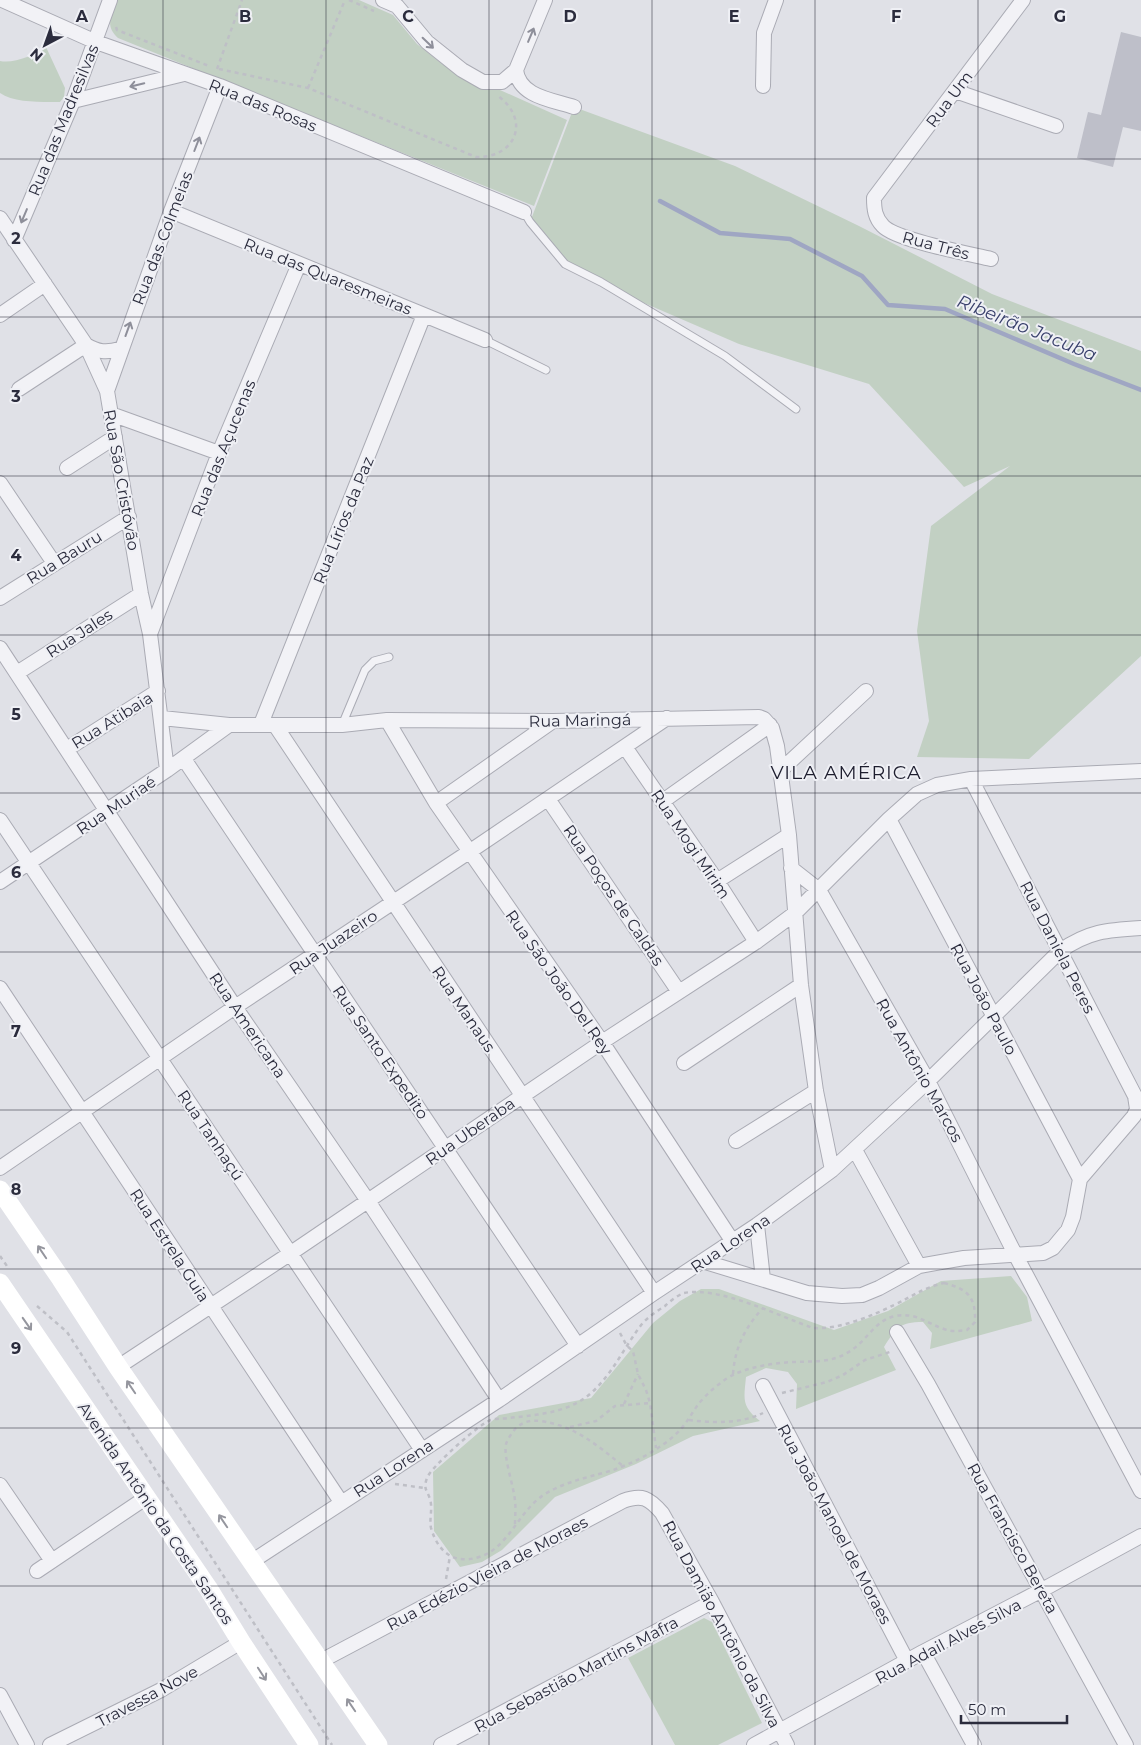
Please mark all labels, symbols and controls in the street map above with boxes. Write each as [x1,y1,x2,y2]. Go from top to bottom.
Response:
text: A [75,7,89,26]
text: B [239,7,251,26]
text: C [402,7,414,26]
text: D [563,7,577,26]
text: E [729,7,739,26]
text: F [891,7,901,26]
text: G [1054,7,1066,26]
north arrow [20,20,70,70]
one-way arrow [526,28,536,43]
one-way arrow [422,37,435,49]
street label: Rua das Madresilvas [24,41,103,199]
text: N [26,44,47,65]
street label: Rua Um [922,67,977,131]
street label: Rua das Rosas [206,75,320,136]
one-way arrow [129,81,145,90]
one-way arrow [193,137,202,152]
street label: Rua das Colmeias [128,168,197,308]
one-way arrow [19,208,28,223]
street label: Rua Três [900,227,972,264]
text: 2 [11,229,21,248]
street label: Rua das Quaresmeiras [241,234,415,319]
water label: Ribeirão Jacuba [954,290,1100,366]
one-way arrow [124,322,133,337]
street label: Rua das Açucenas [187,377,260,519]
text: 3 [10,387,21,406]
street label: Rua São Cristóvão [100,408,143,552]
street label: Rua Lírios da Paz [309,454,378,587]
street label: Rua Bauru [23,527,106,588]
text: 4 [10,546,22,565]
street label: Rua Jales [43,605,116,662]
street label: Rua Atibaia [68,688,156,753]
text: 5 [11,705,21,724]
street label: Rua Maringá [529,710,631,731]
district label: VILA AMÉRICA [770,761,922,784]
street label: Rua Muriaé [73,772,160,839]
street label: Rua Mogi Mirim [647,786,734,903]
street label: Rua Poços de Caldas [559,821,668,970]
text: 6 [11,863,21,882]
street label: Rua Daniela Peres [1016,878,1099,1017]
street label: Rua Juazeiro [286,906,381,979]
street label: Rua São João Del Rey [501,906,616,1059]
street label: Rua João Paulo [946,940,1021,1058]
street label: Rua Manaus [428,963,499,1056]
street label: Rua Americana [205,969,290,1082]
street label: Rua Santo Expedito [329,982,432,1123]
street label: Rua Antônio Marcos [872,995,967,1146]
text: 7 [11,1022,21,1041]
street label: Rua Tanhaçú [173,1086,248,1184]
street label: Rua Uberaba [422,1094,519,1169]
text: 8 [11,1180,21,1199]
street label: Rua Estrela Guia [126,1185,213,1306]
street label: Rua Lorena [687,1210,773,1277]
one-way arrow [37,1245,47,1259]
one-way arrow [23,1316,33,1330]
text: 9 [11,1339,21,1358]
one-way arrow [126,1380,136,1394]
street label: Avenida Antônio da Costa Santos [74,1399,237,1628]
street label: Rua João Manoel de Moraes [774,1421,896,1628]
street label: Rua Lorena [350,1436,437,1501]
street label: Rua Francisco Bereta [963,1460,1062,1617]
street label: Rua Edézio Vieira de Moraes [383,1512,591,1635]
one-way arrow [218,1515,228,1529]
street label: Rua Damião Antônio da Silva [659,1517,784,1731]
street label: Rua Adail Alves Silva [872,1595,1024,1688]
street label: Rua Sebastião Martins Mafra [471,1612,681,1736]
street label: Travessa Nove [93,1662,201,1731]
one-way arrow [257,1667,267,1681]
scale bar [961,1692,1067,1724]
one-way arrow [346,1698,356,1712]
text: 50 m [968,1700,1006,1719]

